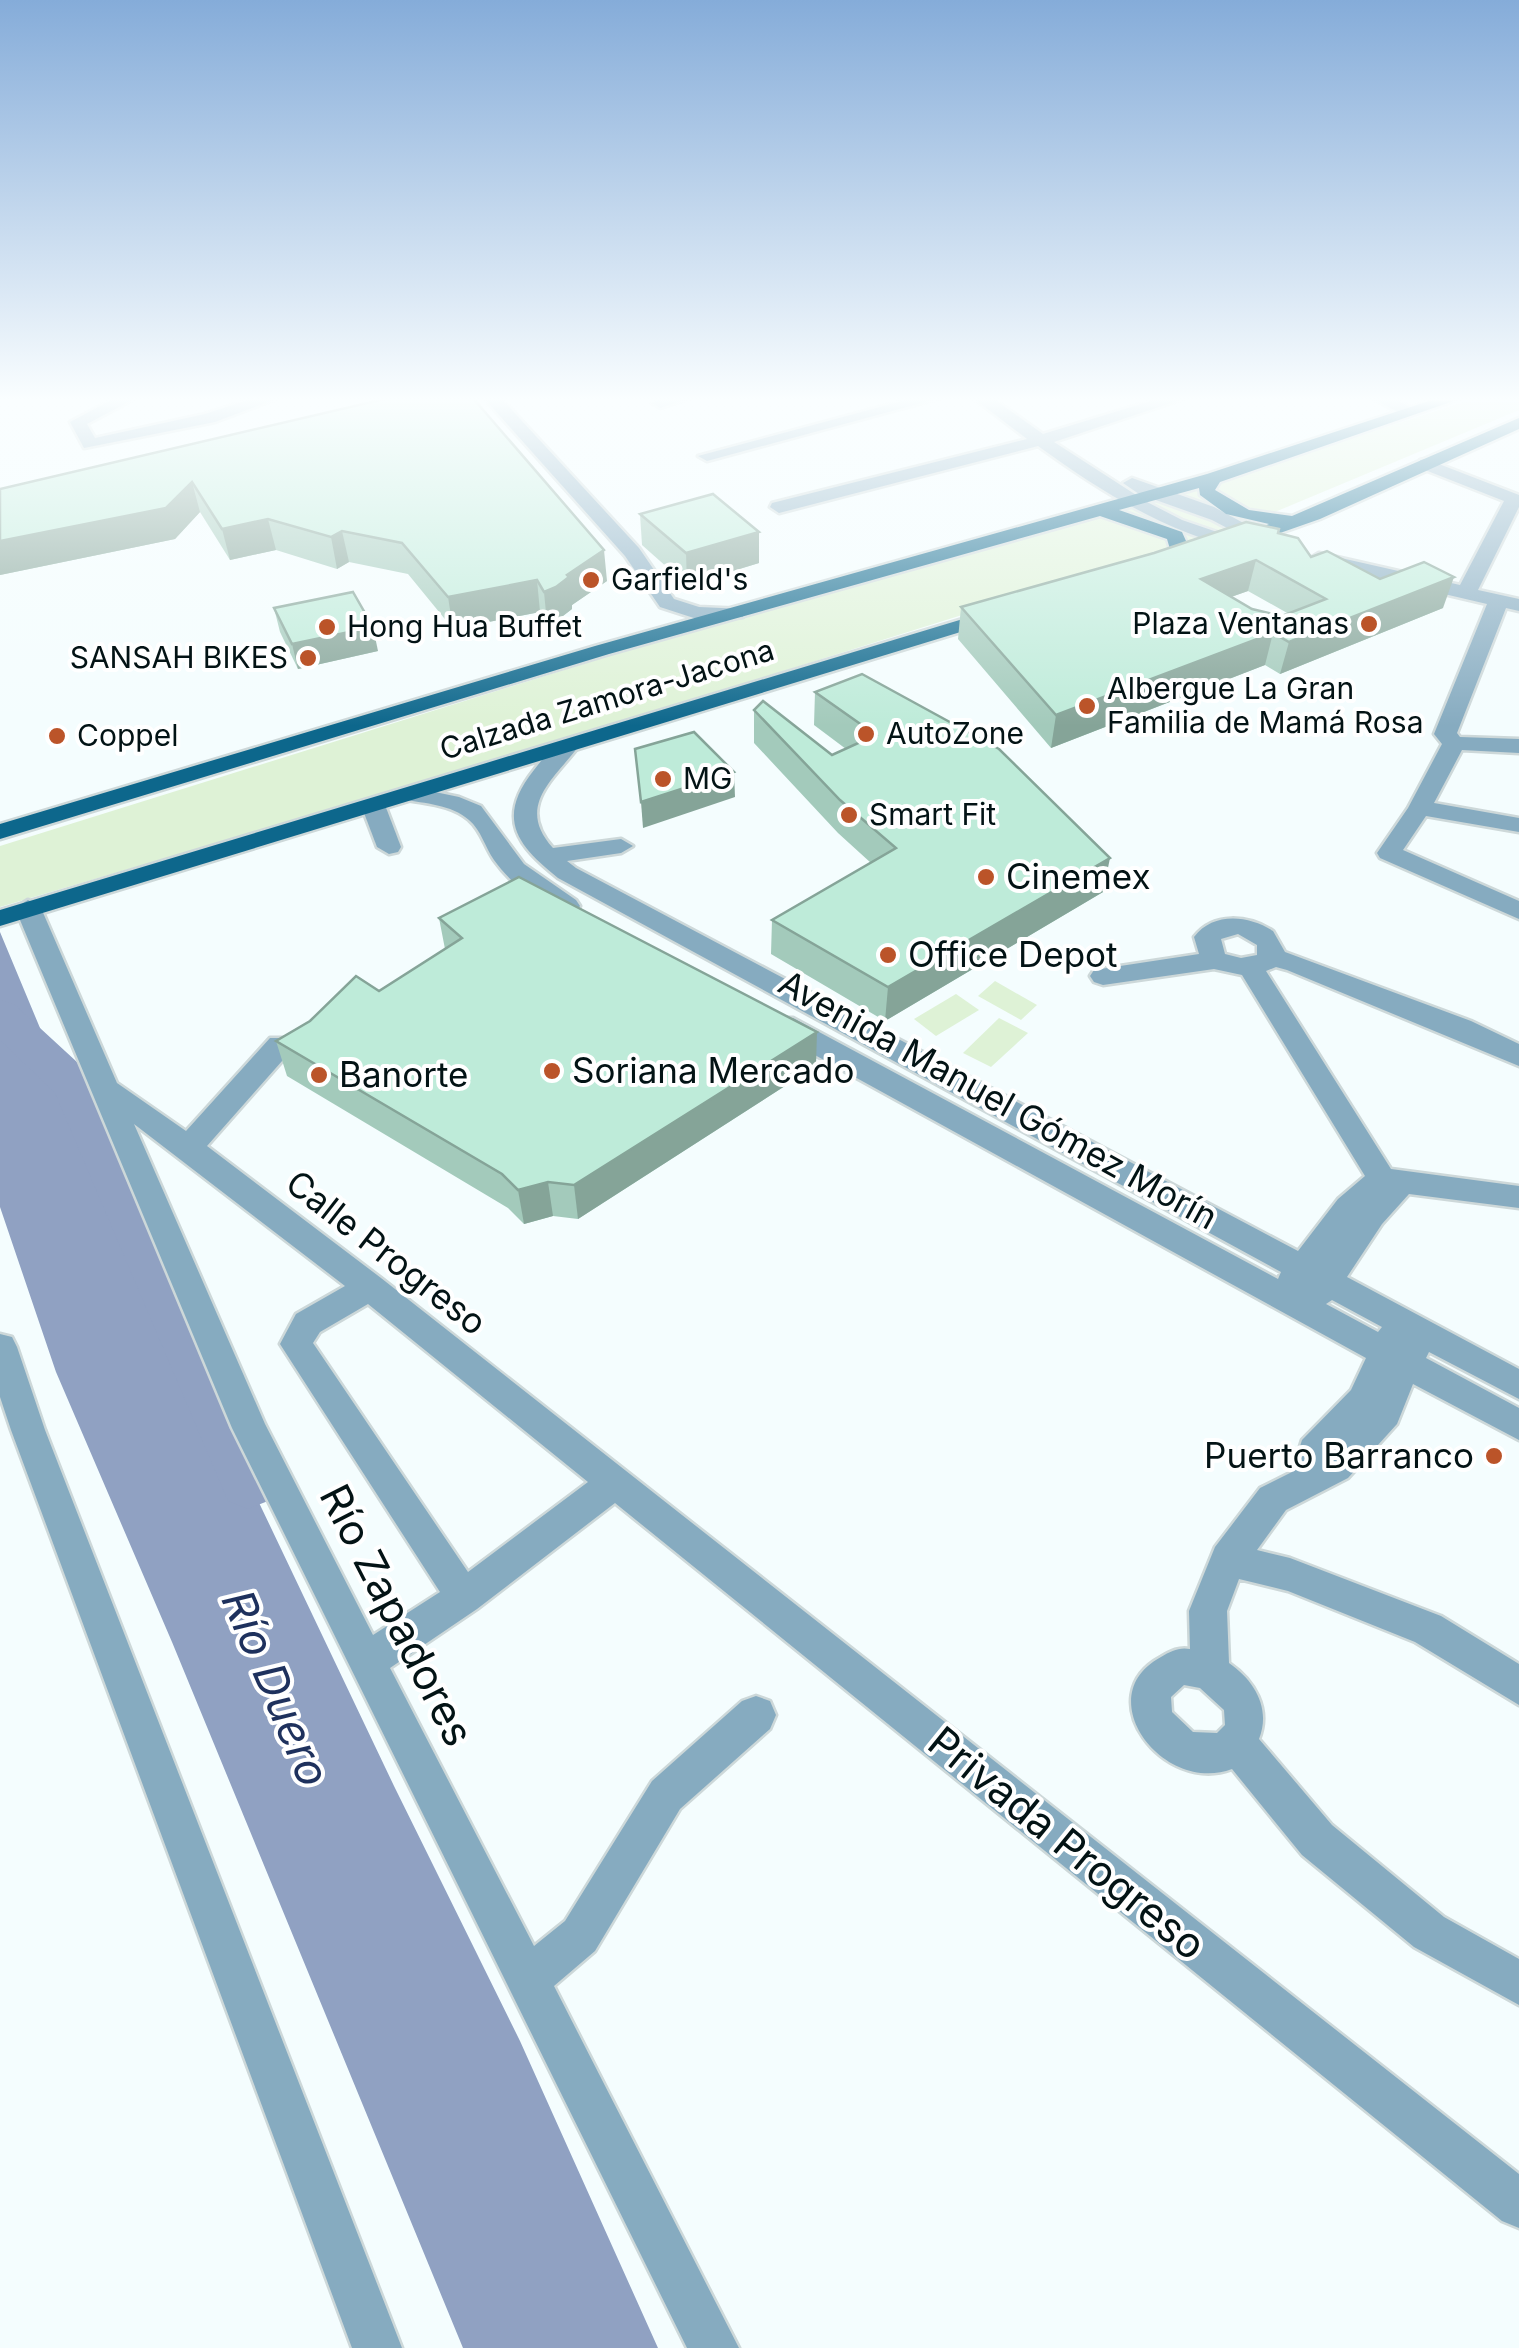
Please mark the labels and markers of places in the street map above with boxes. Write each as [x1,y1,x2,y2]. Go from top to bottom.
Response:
place label: Garfield's [611,561,748,597]
marker: Garfield's [580,569,602,591]
place label: Plaza Ventanas [1132,605,1349,641]
place label: Hong Hua Buffet [347,608,582,644]
marker: Plaza Ventanas [1358,613,1380,635]
marker: Hong Hua Buffet [316,616,338,638]
place label: SANSAH BIKES [70,639,288,675]
marker: SANSAH BIKES [297,647,319,669]
place label: Albergue La Gran Familia de Mamá Rosa [1107,670,1424,740]
marker: Albergue La Gran Familia de Mamá Rosa [1076,695,1098,717]
place label: AutoZone [886,715,1024,751]
place label: Coppel [77,717,178,753]
marker: AutoZone [855,723,877,745]
marker: Coppel [46,725,68,747]
place label: MG [683,760,732,796]
marker: MG [652,768,674,790]
place label: Smart Fit [869,796,996,832]
marker: Smart Fit [838,804,860,826]
place label: Cinemex [1006,855,1151,897]
marker: Cinemex [975,866,997,888]
place label: Office Depot [908,933,1118,975]
marker: Office Depot [877,944,899,966]
place label: Soriana Mercado [572,1049,855,1091]
place label: Banorte [339,1053,468,1095]
marker: Soriana Mercado [541,1060,563,1082]
marker: Banorte [308,1064,330,1086]
place label: Puerto Barranco [1204,1434,1474,1476]
marker: Puerto Barranco [1483,1445,1505,1467]

